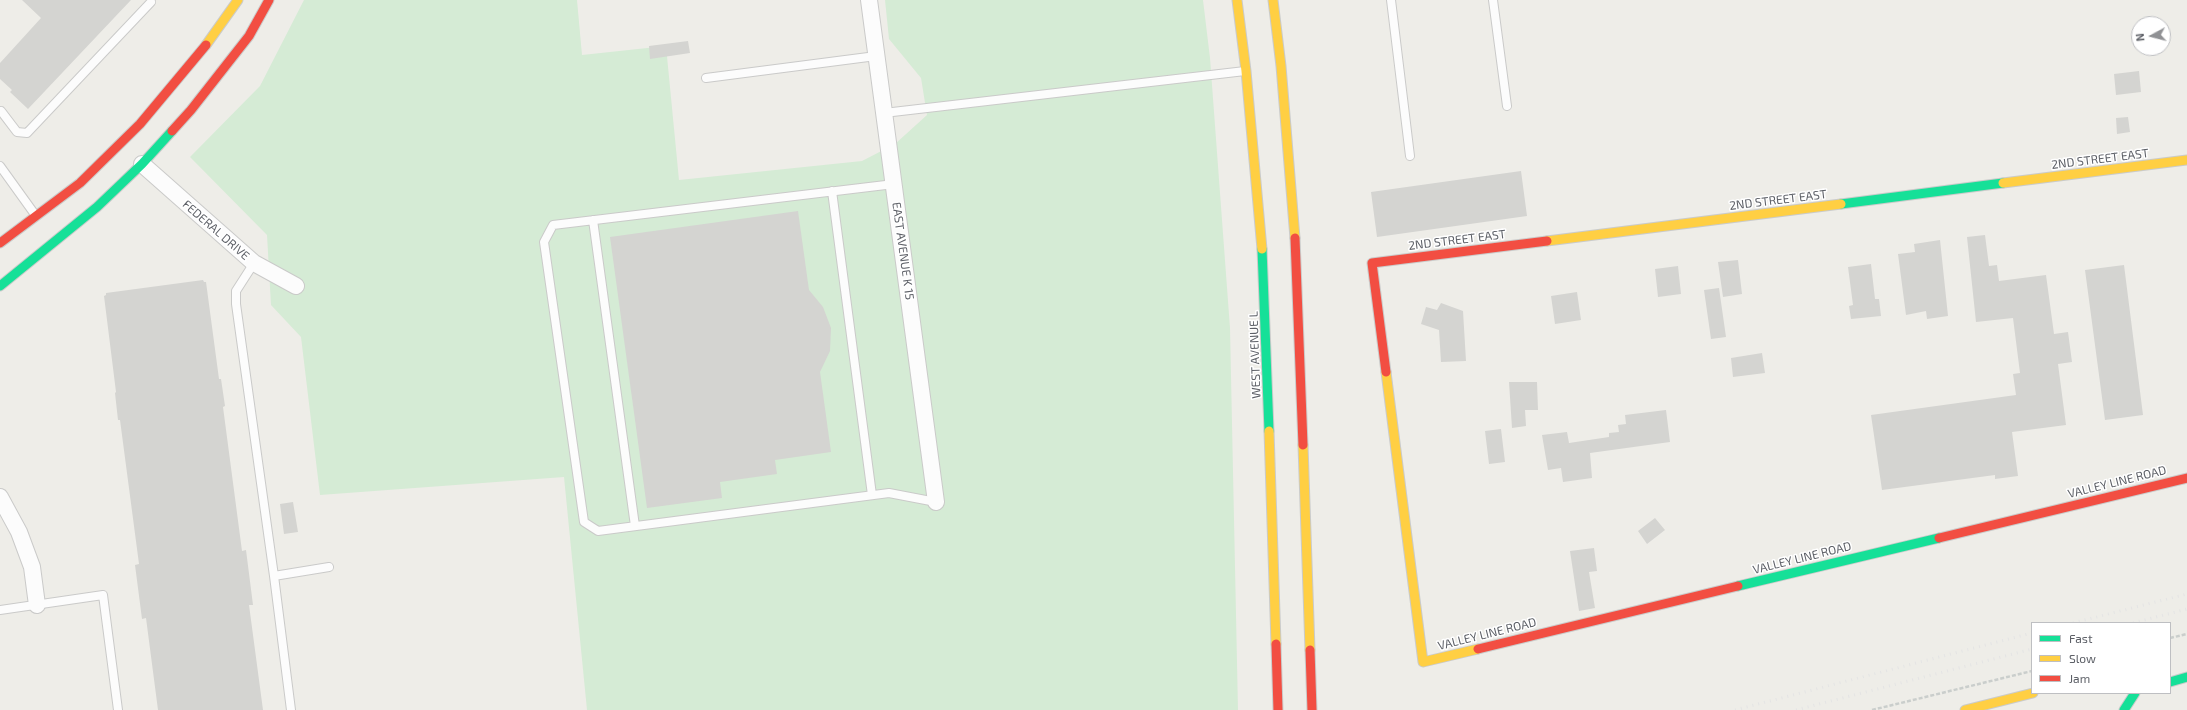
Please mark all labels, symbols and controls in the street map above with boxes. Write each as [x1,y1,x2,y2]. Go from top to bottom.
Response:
north arrow [2131,16,2171,56]
text: N [2133,33,2147,42]
street label: 2ND STREET EAST [2051,146,2149,172]
street label: 2ND STREET EAST [1729,187,1827,213]
street label: FEDERAL DRIVE [180,197,252,263]
street label: EAST AVENUE K 15 [889,201,917,301]
street label: 2ND STREET EAST [1408,227,1506,253]
street label: WEST AVENUE L [1246,311,1264,399]
street label: VALLEY LINE ROAD [2066,463,2168,501]
street label: VALLEY LINE ROAD [1751,539,1853,577]
street label: VALLEY LINE ROAD [1436,615,1538,653]
legend [2031,622,2171,694]
text: Fast [2069,631,2092,645]
text: Slow [2069,651,2096,665]
text: Jam [2069,671,2090,685]

